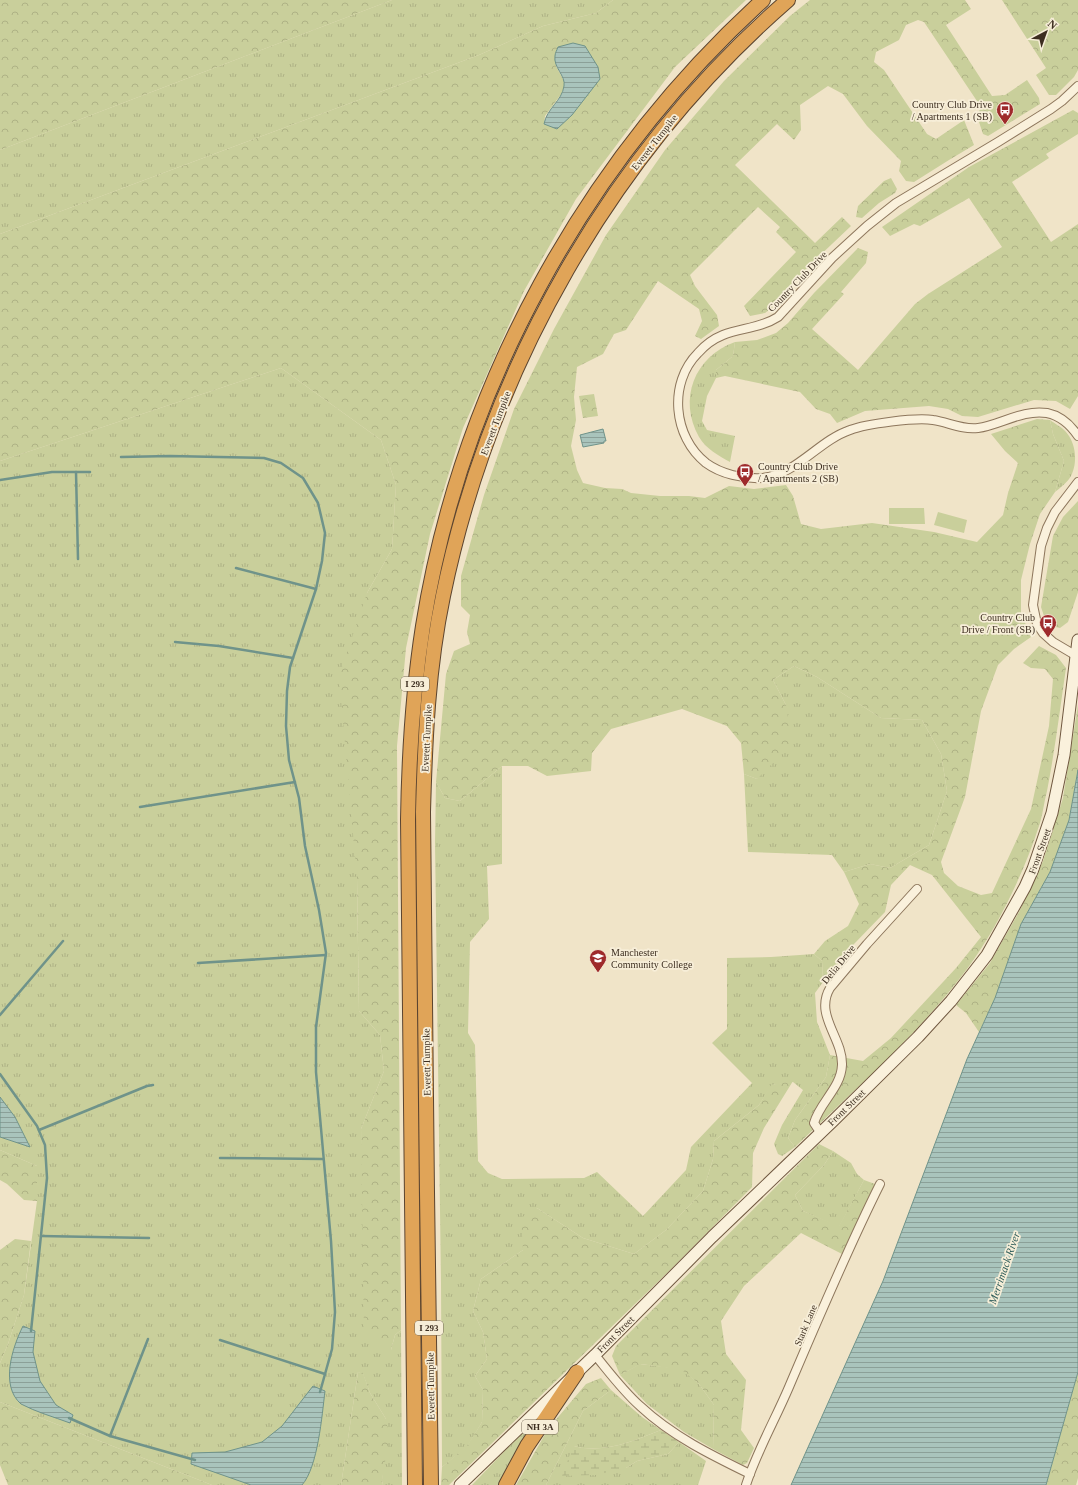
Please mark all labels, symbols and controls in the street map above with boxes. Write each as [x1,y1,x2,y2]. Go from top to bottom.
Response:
north arrow [1026,12,1066,52]
text: N [1046,17,1060,32]
place label: Country Club Drive / Apartments 1 (SB) [912,99,993,123]
bus stop icon: Country Club Drive / Apartments 1 (SB) [995,100,1015,125]
street label: Everett Turnpike [629,112,680,172]
street label: Country Club Drive [766,248,829,314]
street label: Everett Turnpike [478,389,513,457]
place label: Country Club Drive / Apartments 2 (SB) [758,461,839,485]
bus stop icon: Country Club Drive / Apartments 2 (SB) [735,462,755,487]
place label: Country Club Drive / Front (SB) [961,612,1035,636]
bus stop icon: Country Club Drive / Front (SB) [1038,613,1058,638]
road number: I 293 [401,677,429,691]
street label: Everett Turnpike [419,703,434,772]
street label: Front Street [1026,827,1053,875]
street label: Delia Drive [819,942,858,986]
place label: Manchester Community College [611,947,693,970]
school or university icon: Manchester Community College [588,948,608,973]
street label: Everett Turnpike [420,1028,433,1096]
street label: Front Street [825,1087,867,1128]
water label: Merrimack River [986,1230,1022,1307]
street label: Stark Lane [792,1302,819,1347]
street label: Front Street [595,1314,636,1355]
road number: I 293 [415,1321,443,1335]
street label: Everett Turnpike [424,1352,437,1420]
road number: NH 3A [522,1420,558,1434]

